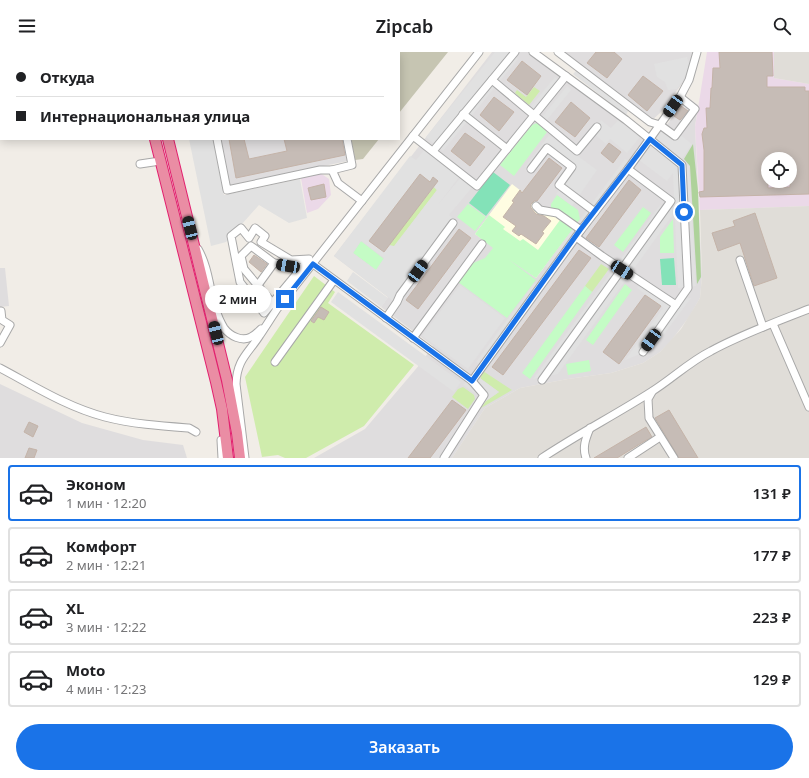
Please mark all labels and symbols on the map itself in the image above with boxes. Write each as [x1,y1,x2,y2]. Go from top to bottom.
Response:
car [661,93,685,119]
route start [675,203,693,221]
car [181,215,199,241]
car [275,258,301,274]
car [406,258,430,284]
car [609,258,635,282]
callout: 2 мин [205,285,271,313]
route end [276,290,294,308]
car [207,320,225,346]
car [639,327,663,353]

